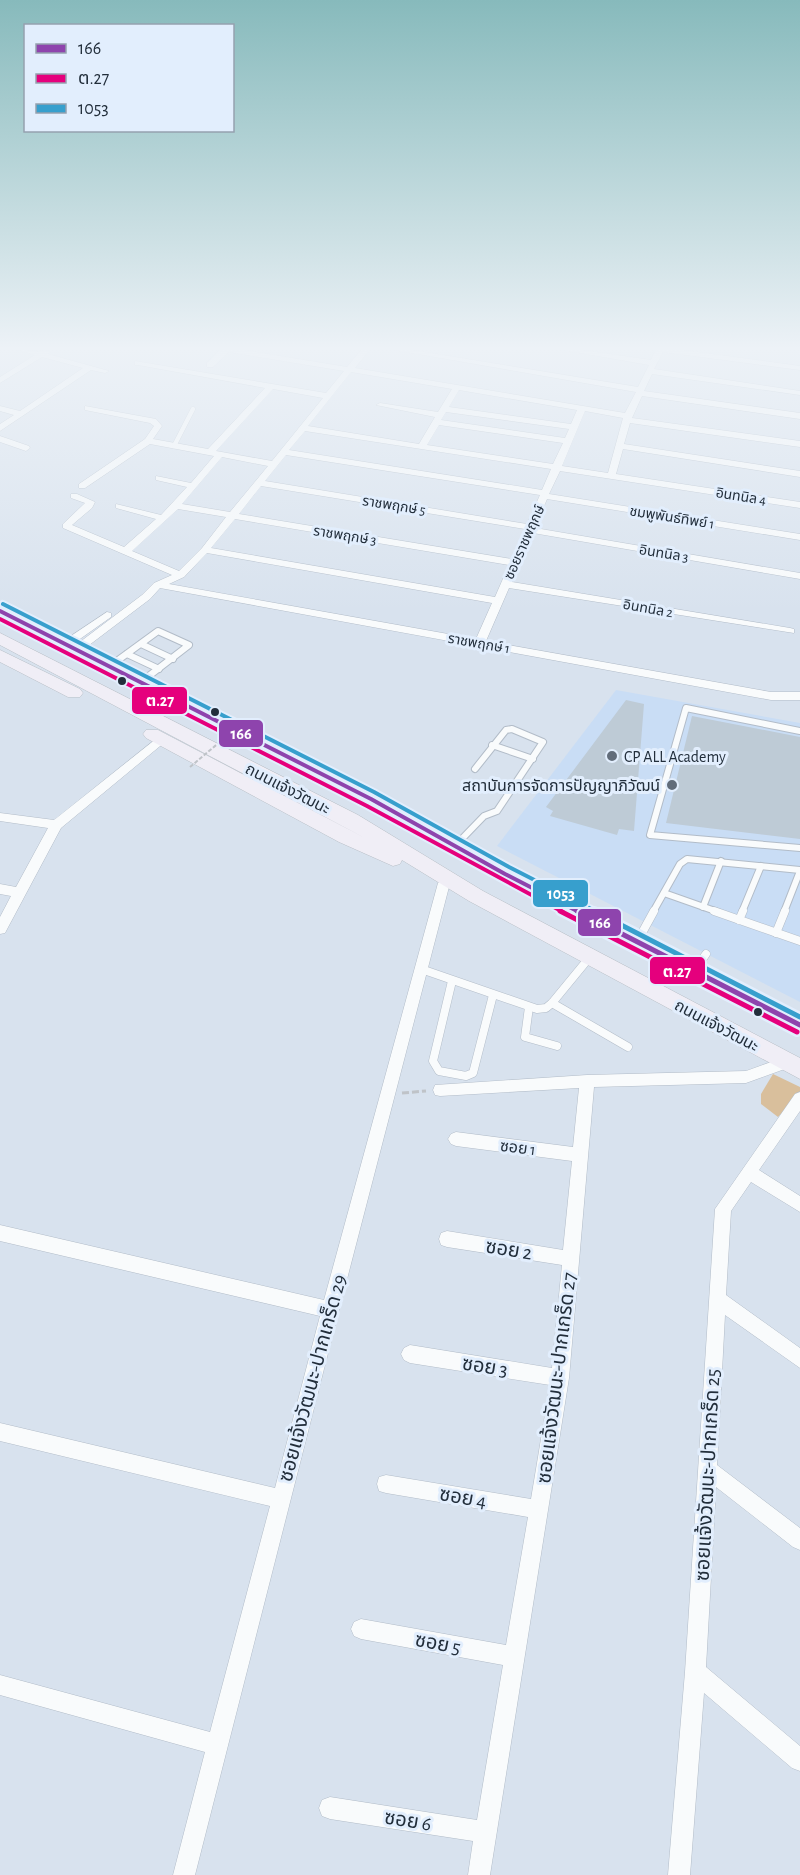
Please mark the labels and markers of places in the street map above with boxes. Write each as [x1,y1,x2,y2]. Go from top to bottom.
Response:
unlabelled marker [116,675,128,687]
unlabelled marker [209,706,221,718]
marker: CP ALL Academy [605,749,619,763]
place label: CP ALL Academy [624,749,726,766]
place label: สถาบันการจัดการปัญญาภิวัฒน์ [462,778,660,794]
marker: สถาบันการจัดการปัญญาภิวัฒน์ [665,778,679,792]
unlabelled marker [752,1006,764,1018]

